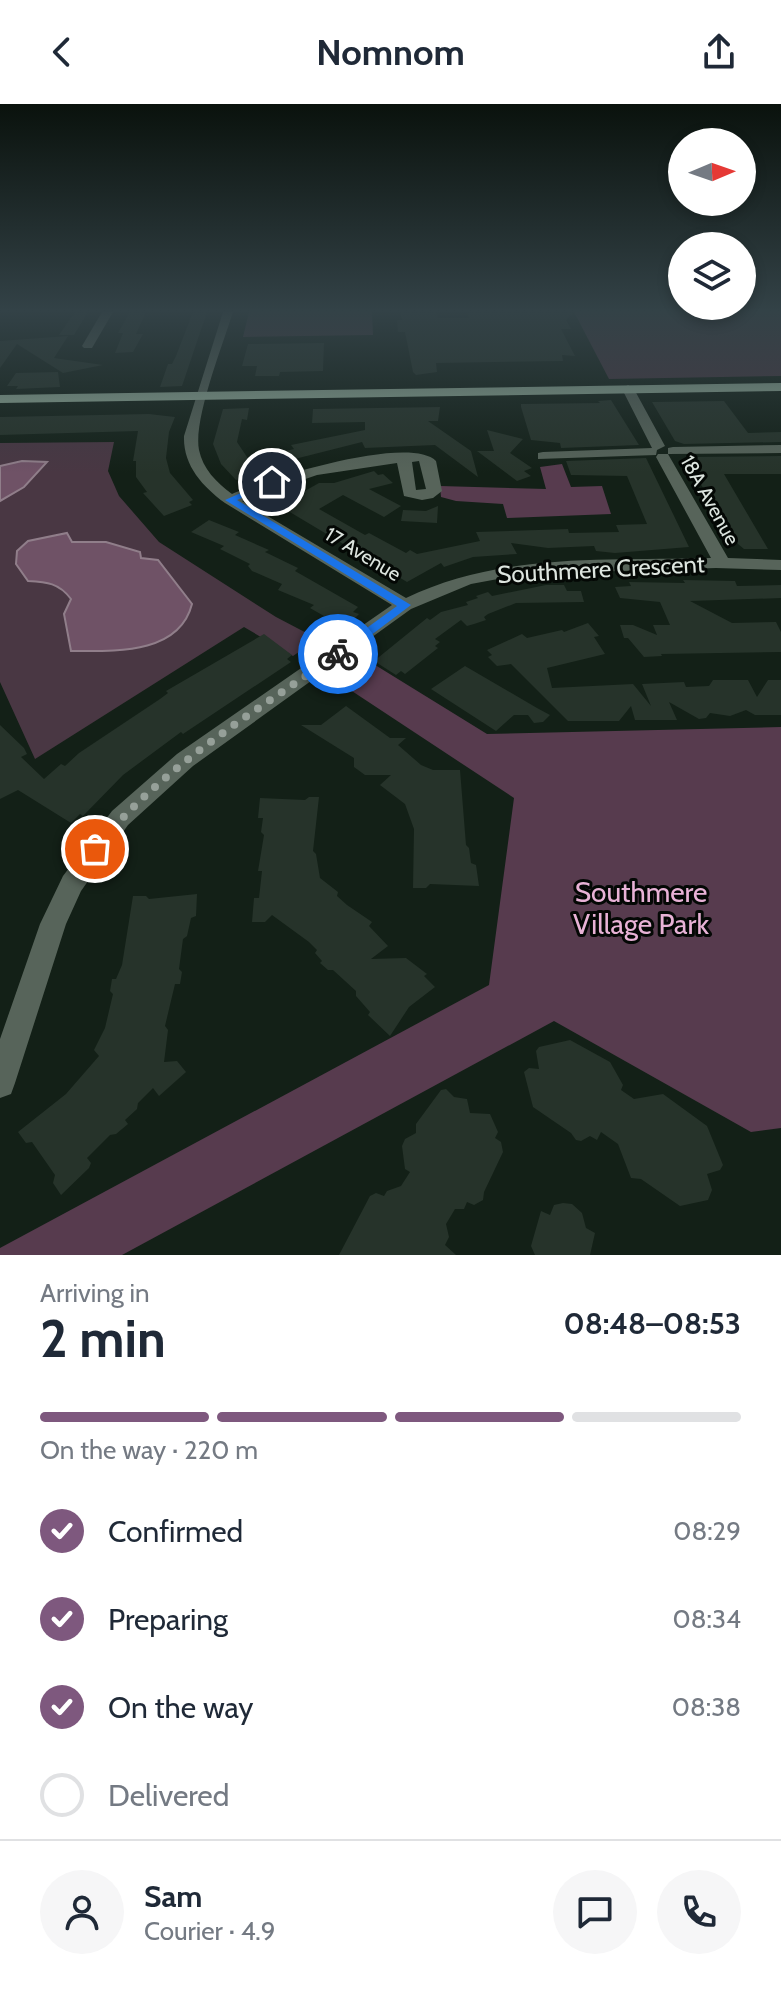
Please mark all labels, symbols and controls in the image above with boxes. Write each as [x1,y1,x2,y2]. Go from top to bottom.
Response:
icon: back [40,30,84,74]
text: Nomnom [316,30,465,74]
icon: share [697,30,741,74]
north arrow [668,128,756,216]
map controls [668,128,756,320]
button: layers [668,232,756,320]
pin [238,448,306,516]
street label: 18A Avenue [676,451,744,549]
icon: home [250,460,294,504]
street label: 17 Avenue [321,522,405,586]
street label: Southmere Crescent [497,549,705,589]
courier [298,614,378,694]
icon: bike [316,632,360,676]
pin [61,815,129,883]
icon: bag [73,827,117,871]
park label: Southmere Village Park [573,875,709,941]
text: Arriving in [40,1277,150,1309]
text: 08:48–08:53 [563,1305,741,1342]
text: 2 min [40,1307,166,1370]
text: On the way · 220 m [40,1434,258,1466]
icon: check [40,1509,84,1553]
text: Confirmed [108,1513,243,1550]
text: 08:29 [673,1515,741,1547]
icon: check [40,1597,84,1641]
text: Preparing [108,1601,228,1638]
text: 08:34 [673,1603,741,1635]
icon: check [40,1685,84,1729]
text: On the way [108,1689,253,1726]
text: 08:38 [672,1691,741,1723]
text: Delivered [108,1777,229,1814]
button: person [40,1870,124,1954]
button: chat [553,1870,637,1954]
button: phone [657,1870,741,1954]
text: Sam [144,1878,202,1915]
text: Courier · 4.9 [144,1915,276,1947]

